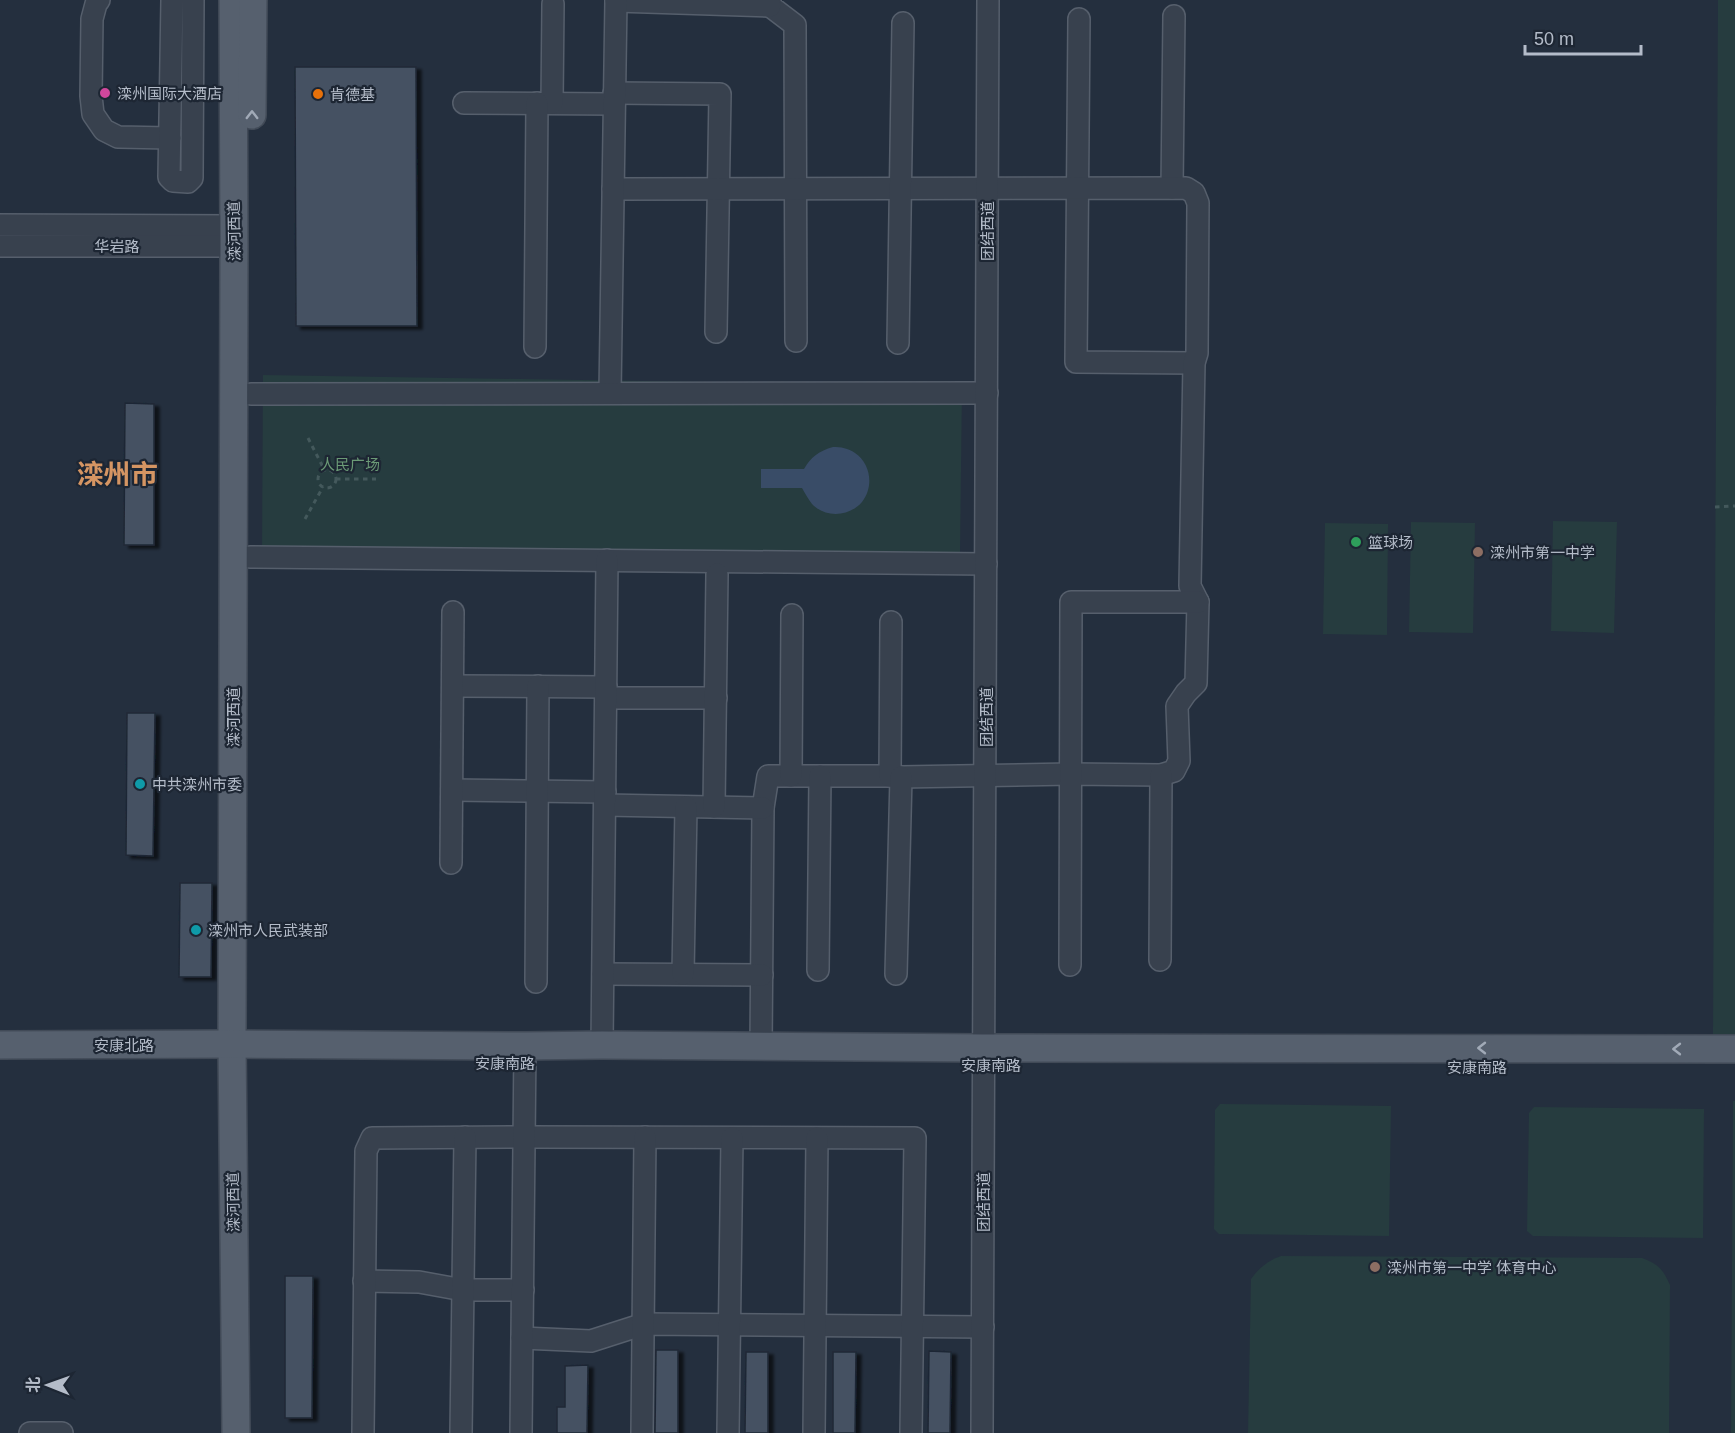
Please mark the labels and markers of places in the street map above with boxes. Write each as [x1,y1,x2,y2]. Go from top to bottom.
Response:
place label: 滦州国际大酒店 [117,85,222,102]
marker: 滦州国际大酒店 [98,86,112,100]
place label: 肯德基 [330,86,375,103]
marker: 肯德基 [311,87,325,101]
place label: 篮球场 [1368,534,1413,551]
marker: 篮球场 [1349,535,1363,549]
place label: 滦州市第一中学 [1490,544,1595,561]
marker: 滦州市第一中学 [1471,545,1485,559]
place label: 中共滦州市委 [152,776,242,793]
marker: 中共滦州市委 [133,777,147,791]
place label: 滦州市人民武装部 [208,922,328,939]
marker: 滦州市人民武装部 [189,923,203,937]
place label: 滦州市第一中学 体育中心 [1387,1259,1556,1276]
marker: 滦州市第一中学 体育中心 [1368,1260,1382,1274]

